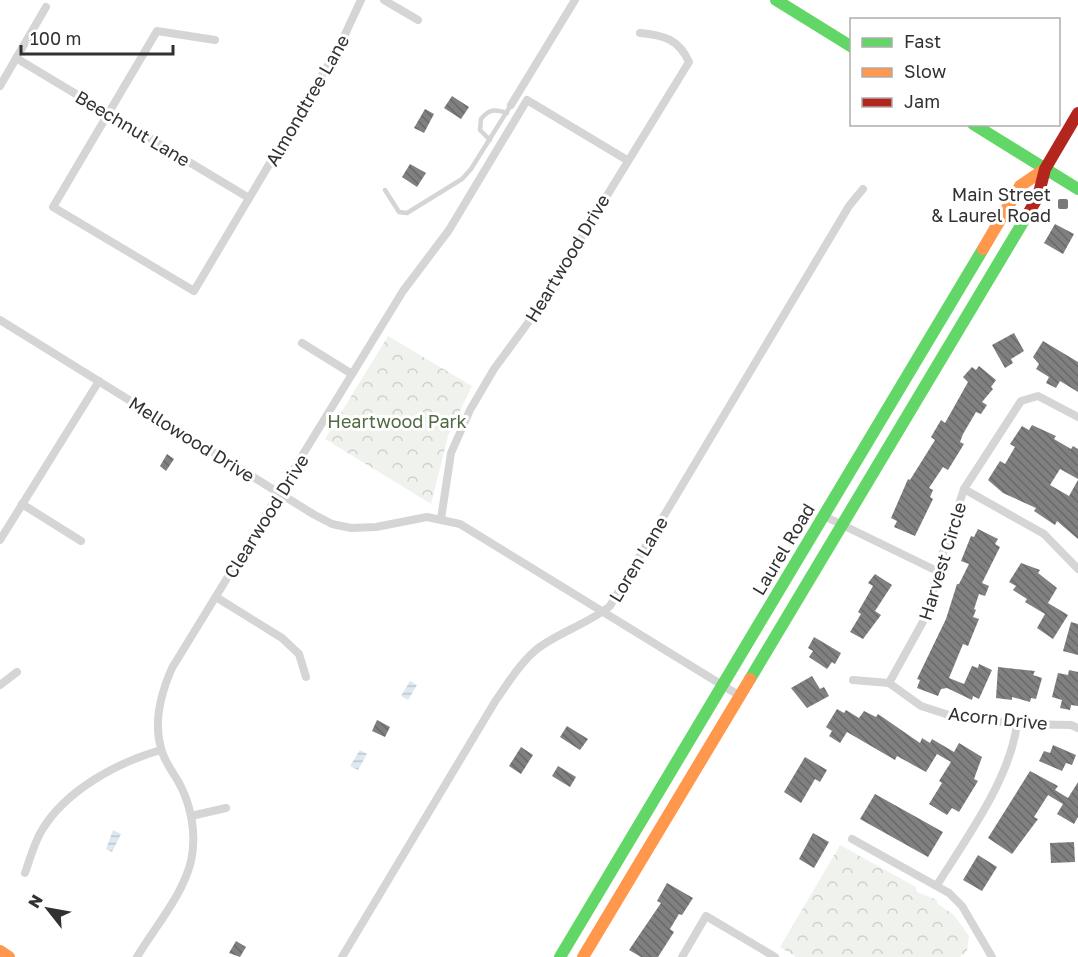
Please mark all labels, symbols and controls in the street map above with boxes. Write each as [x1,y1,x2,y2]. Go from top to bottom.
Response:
scale bar [21,18,172,56]
legend [850,18,1060,126]
text: 100 m [30,27,81,49]
street label: Almondtree Lane [261,30,353,170]
text: Fast [904,30,941,52]
text: Slow [904,60,947,82]
street label: Beechnut Lane [72,85,194,171]
text: Jam [904,90,940,112]
place label: Main Street & Laurel Road [931,183,1051,226]
street label: Heartwood Drive [520,190,614,326]
marker: Main Street & Laurel Road [1056,197,1070,211]
street label: Mellowood Drive [125,392,259,486]
park label: Heartwood Park [327,410,467,432]
street label: Clearwood Drive [219,450,313,582]
street label: Laurel Road [747,499,819,599]
street label: Harvest Circle [914,499,970,623]
street label: Loren Lane [604,512,672,606]
street label: Acorn Drive [947,702,1049,734]
north arrow [18,879,78,939]
text: N [23,891,47,912]

